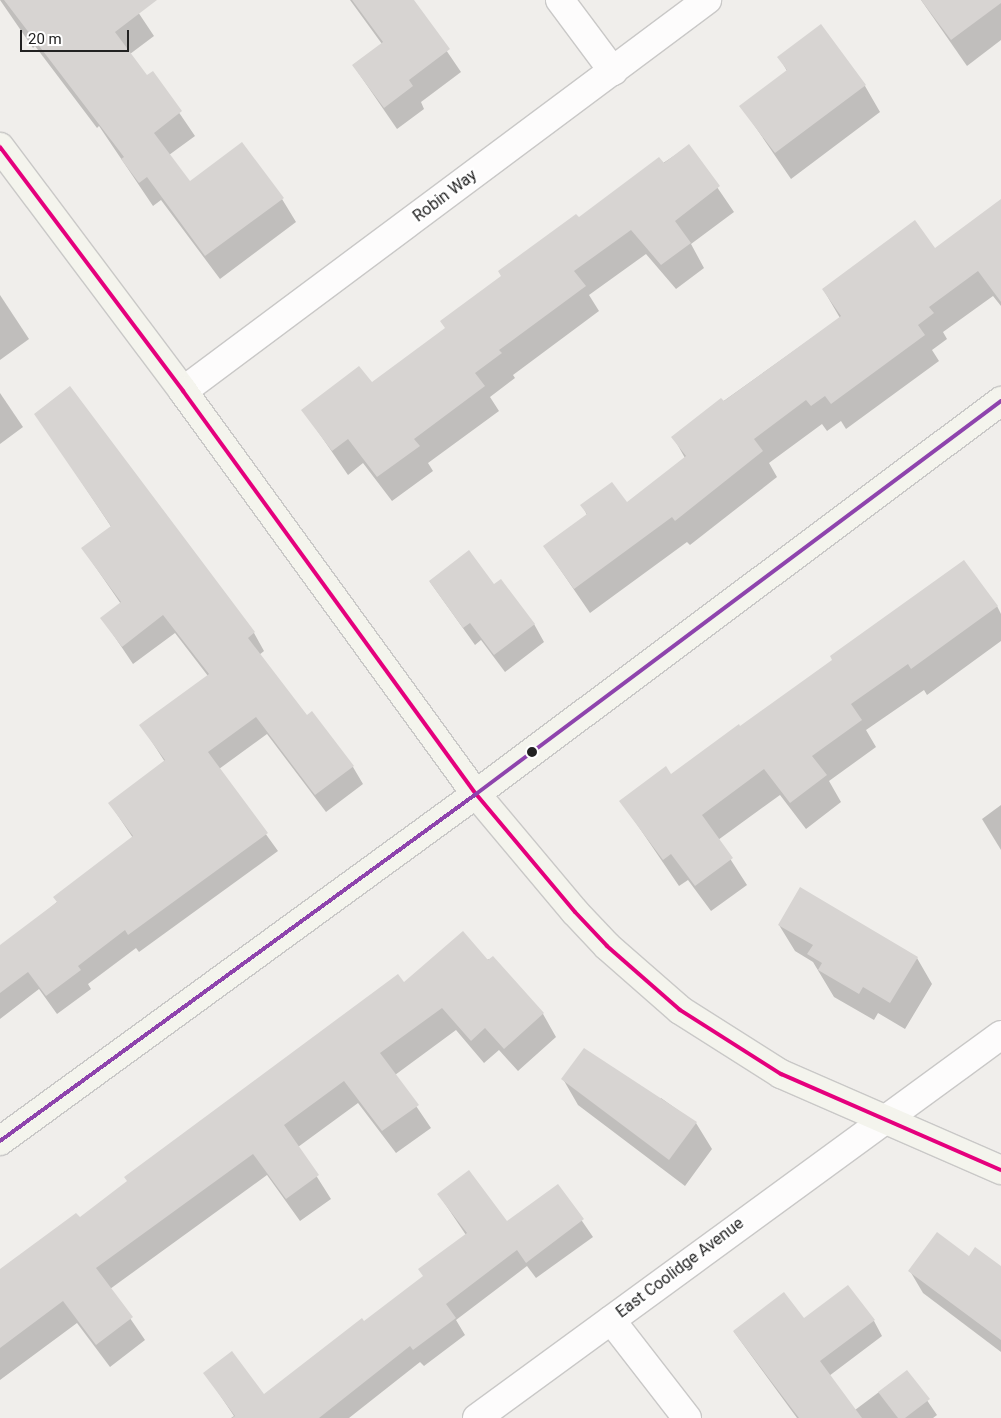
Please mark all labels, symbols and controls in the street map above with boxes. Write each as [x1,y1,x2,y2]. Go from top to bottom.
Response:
scale bar [22,20,131,52]
text: 20 m [28,30,62,48]
street label: Robin Way [409,166,481,226]
unlabelled marker [527,747,537,757]
street label: East Coolidge Avenue [613,1214,747,1322]

